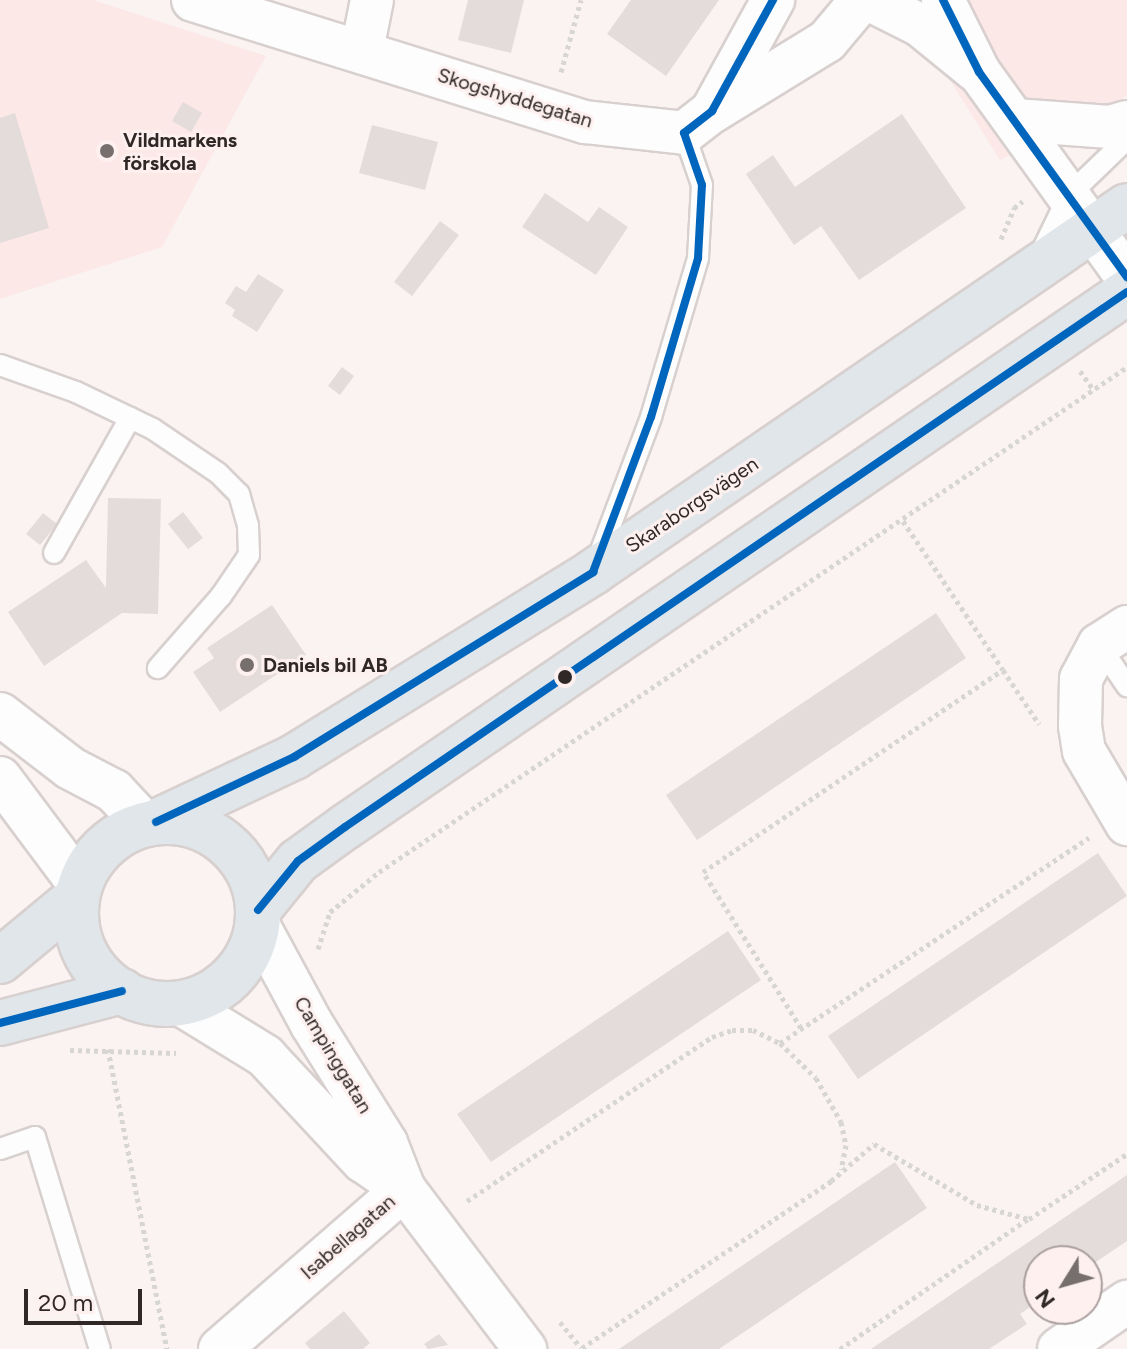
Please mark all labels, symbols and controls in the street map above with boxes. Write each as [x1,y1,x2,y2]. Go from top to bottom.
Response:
street label: Skogshyddegatan [435,63,595,133]
place label: Vildmarkens förskola [123,128,237,175]
marker: Vildmarkens förskola [98,142,116,160]
street label: Skaraborgsvägen [621,452,763,558]
place label: Daniels bil AB [263,653,388,677]
marker: Daniels bil AB [238,656,256,674]
unlabelled marker [557,669,573,685]
street label: Campinggatan [289,992,377,1118]
street label: Isabellagatan [296,1189,400,1285]
north arrow [1023,1245,1103,1325]
scale bar [28,1273,146,1323]
text: N [1029,1284,1061,1313]
text: 20 m [38,1288,93,1317]

